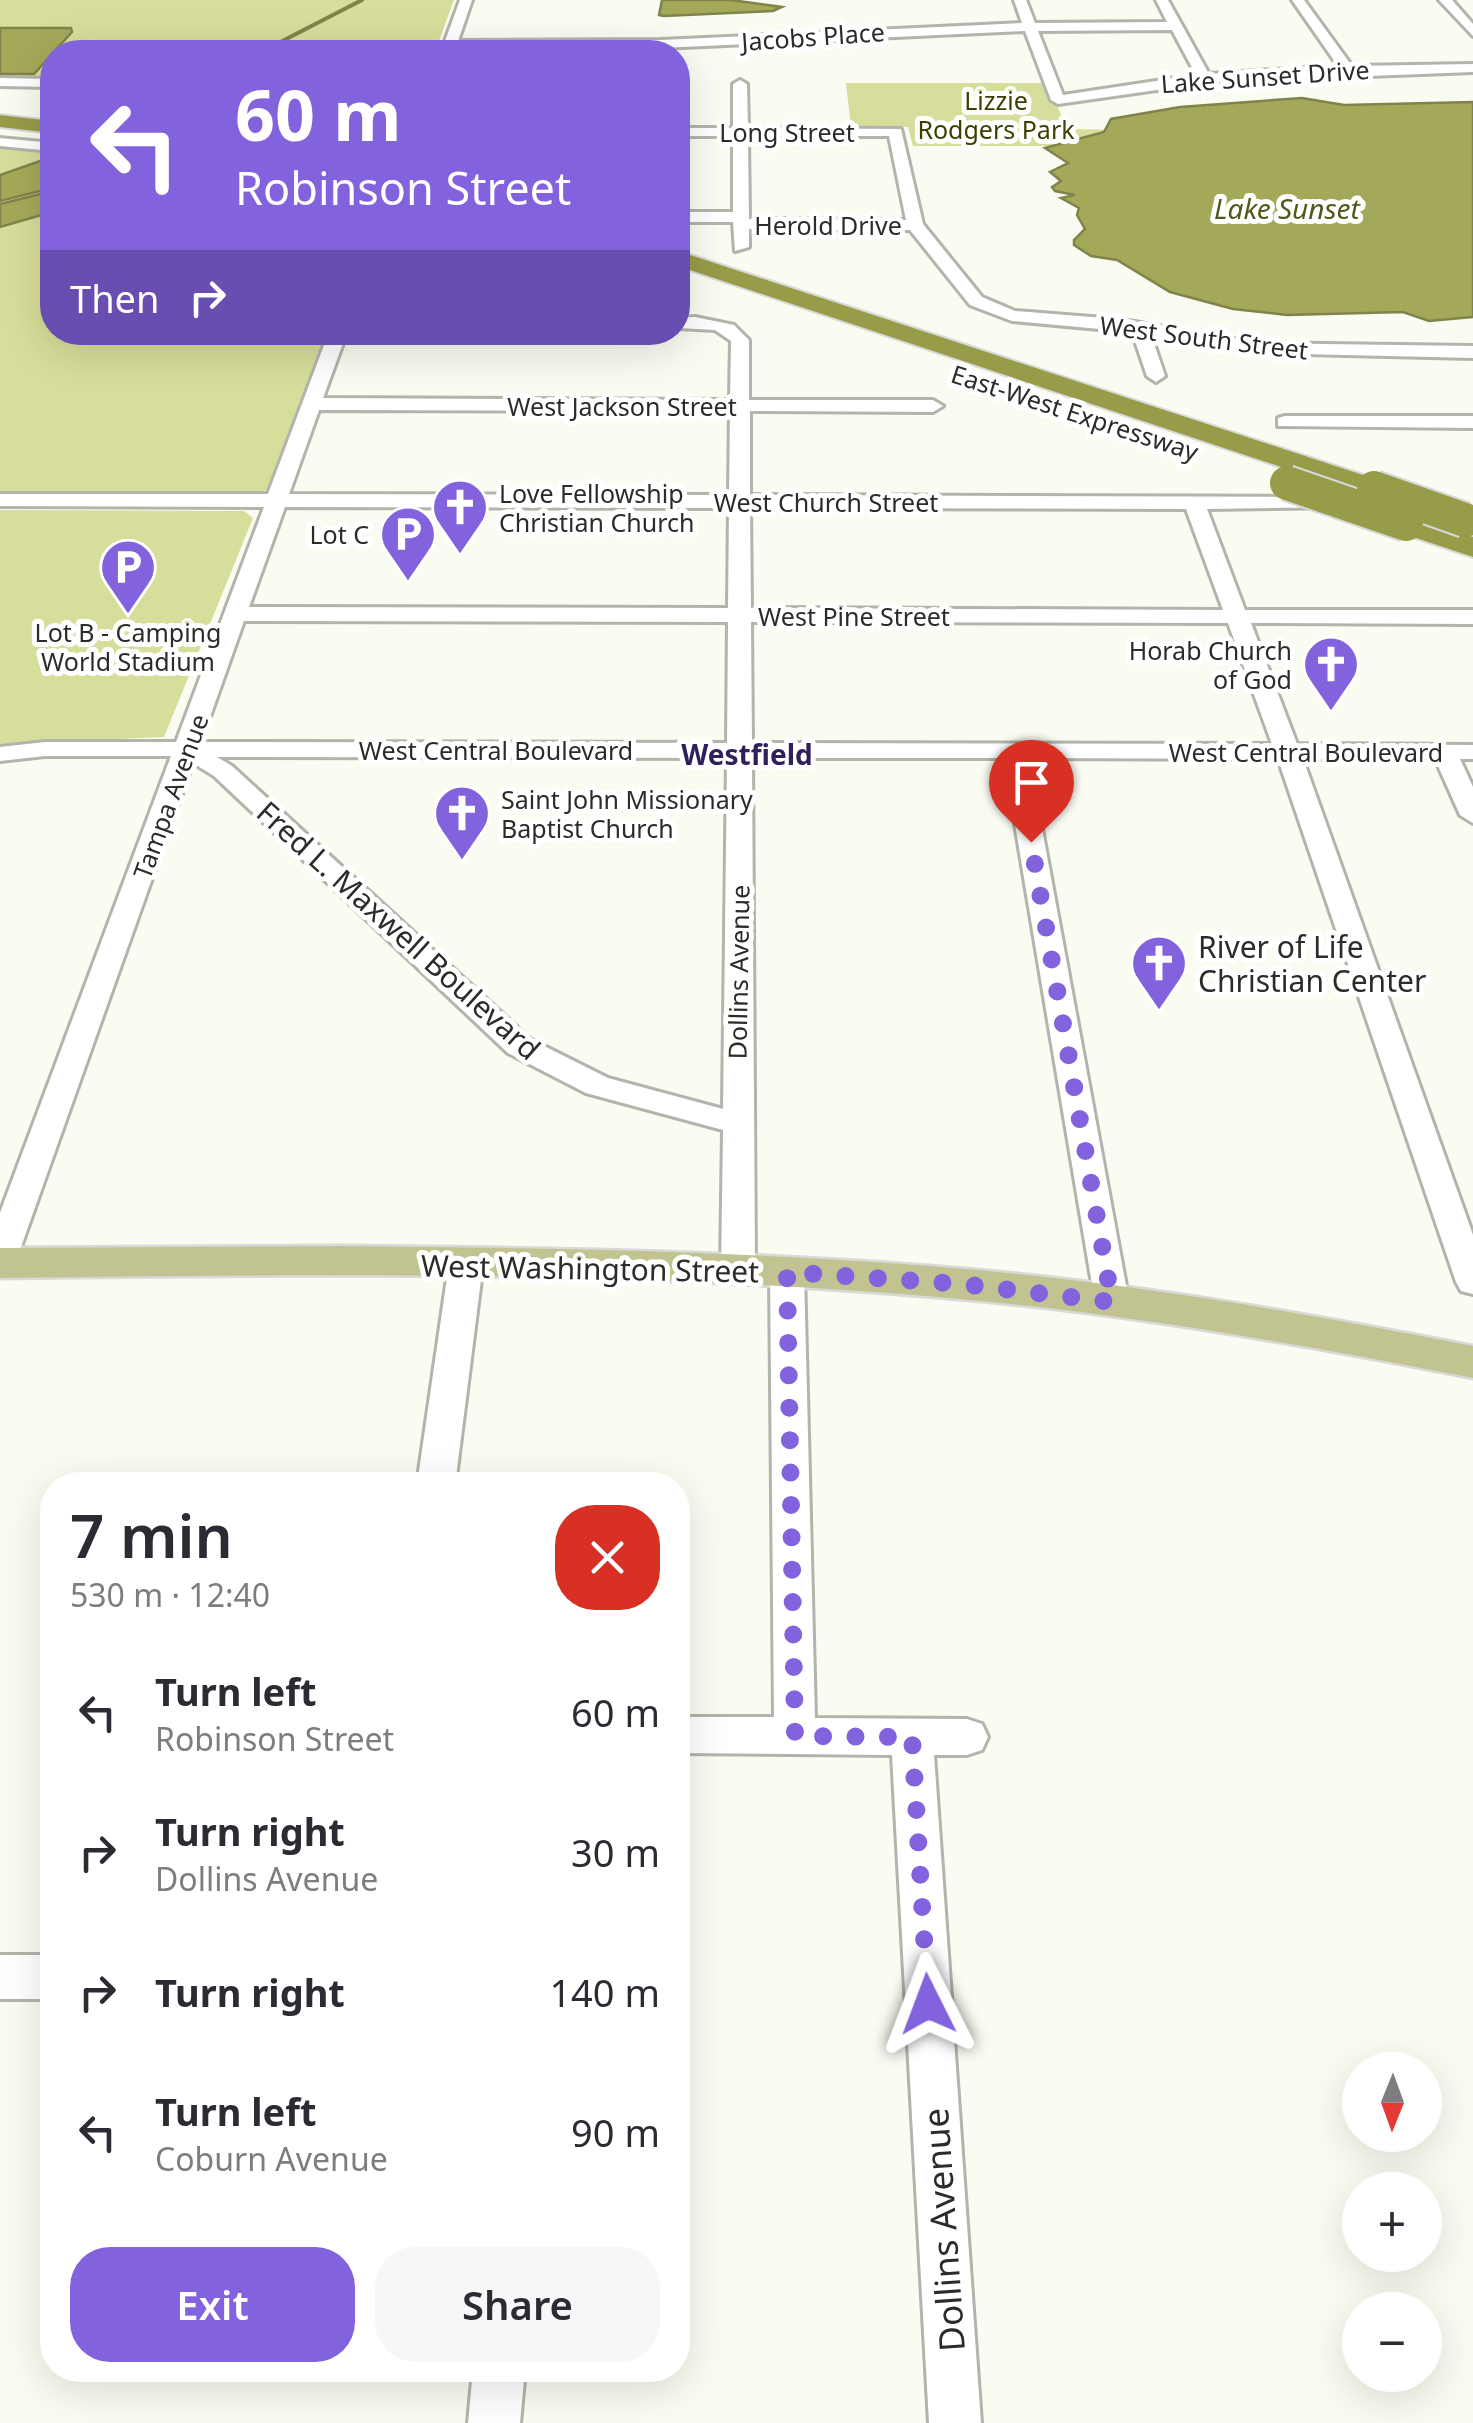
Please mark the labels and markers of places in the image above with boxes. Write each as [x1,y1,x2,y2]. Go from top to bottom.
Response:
place label: Love Fellowship Christian Church [499,476,694,539]
church icon: Love Fellowship Christian Church [430,477,490,556]
parking icon: Lot C [378,504,438,583]
place label: Lot C [309,517,369,551]
parking icon: Lot B - Camping World Stadium [98,537,158,616]
place label: Lot B - Camping World Stadium [35,615,221,678]
place label: Horab Church of God [1129,633,1292,696]
church icon: Horab Church of God [1301,634,1361,713]
pin [989,740,1074,843]
place label: Saint John Missionary Baptist Church [501,782,753,845]
church icon: Saint John Missionary Baptist Church [432,783,492,862]
place label: River of Life Christian Center [1198,926,1426,1001]
church icon: River of Life Christian Center [1129,933,1189,1012]

